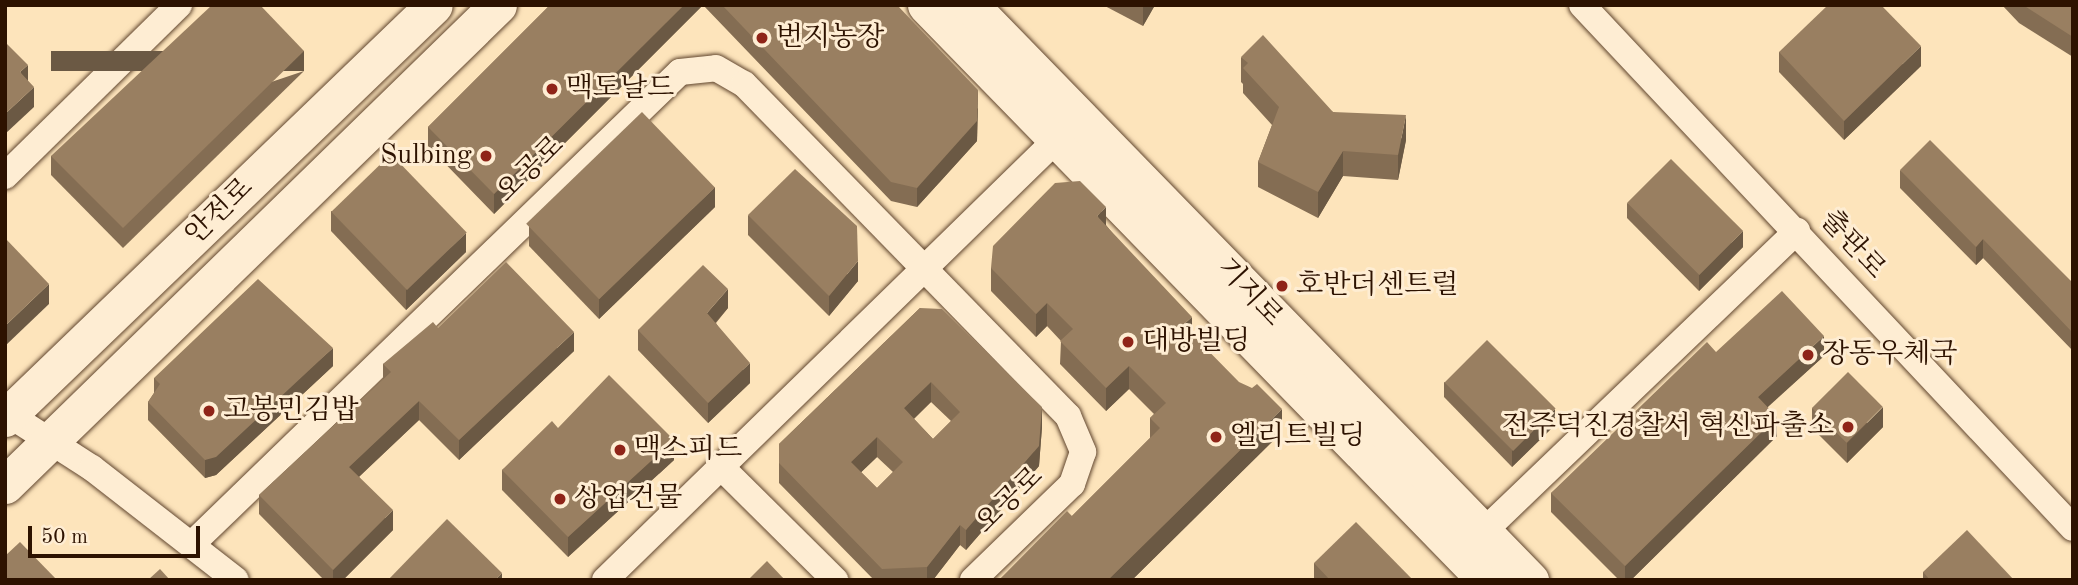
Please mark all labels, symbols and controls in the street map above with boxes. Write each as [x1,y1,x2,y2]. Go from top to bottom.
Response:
place label: 번지농장 [776,21,884,55]
marker: 번지농장 [754,30,770,46]
place label: 맥도날드 [566,72,674,106]
marker: 맥도날드 [544,81,560,97]
street label: 오공로 [490,130,572,210]
place label: Sulbing [380,139,472,173]
marker: Sulbing [478,148,494,164]
street label: 안전로 [179,172,261,252]
street label: 출판로 [1812,204,1892,286]
street label: 기지로 [1209,252,1289,334]
place label: 호반더센트럴 [1296,269,1458,303]
marker: 호반더센트럴 [1274,278,1290,294]
place label: 대방빌딩 [1142,325,1250,359]
marker: 대방빌딩 [1120,334,1136,350]
place label: 장동우체국 [1822,338,1957,372]
marker: 장동우체국 [1800,347,1816,363]
place label: 고봉민김밥 [223,394,358,428]
marker: 고봉민김밥 [201,403,217,419]
place label: 전주덕진경찰서 혁신파출소 [1502,410,1834,444]
marker: 전주덕진경찰서 혁신파출소 [1840,419,1856,435]
place label: 엘리트빌딩 [1230,420,1365,454]
marker: 엘리트빌딩 [1208,429,1224,445]
place label: 맥스피드 [634,433,742,467]
marker: 맥스피드 [612,442,628,458]
street label: 오공로 [969,461,1051,541]
place label: 상업건물 [574,482,682,516]
marker: 상업건물 [552,491,568,507]
scale bar [32,512,203,556]
text: 50 m [41,527,88,548]

